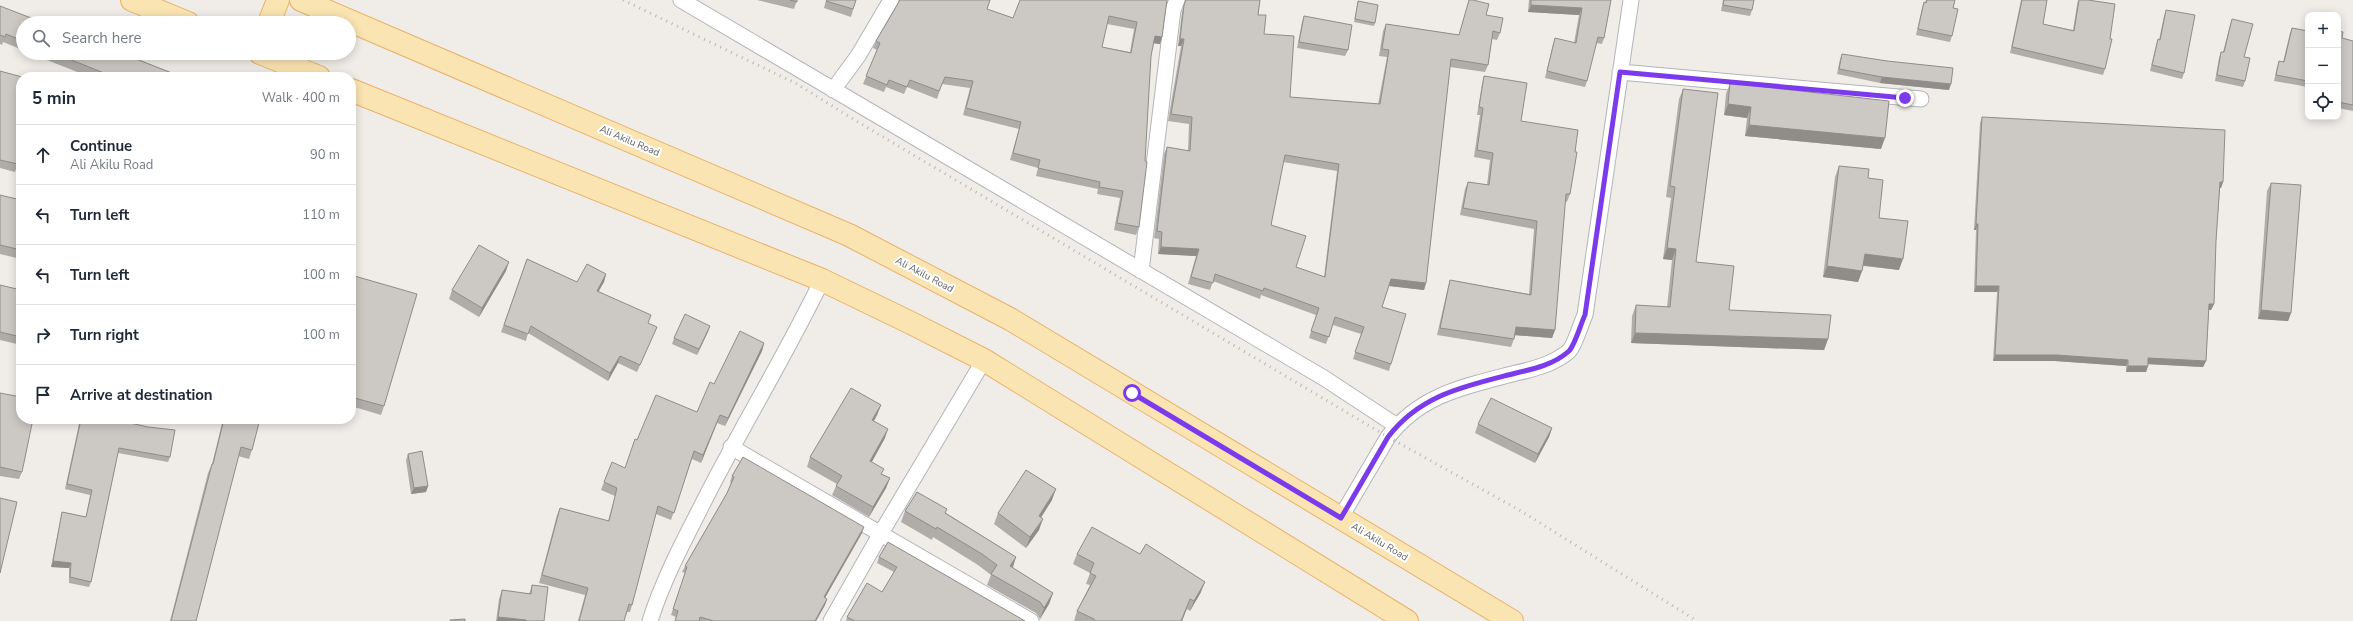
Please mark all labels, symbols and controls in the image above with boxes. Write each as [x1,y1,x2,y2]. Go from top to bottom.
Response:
map controls [2305,12,2341,120]
button: + [2305,12,2341,48]
search box [16,16,356,60]
icon: search [30,27,52,49]
text: Search here [62,28,142,48]
button: − [2305,48,2341,84]
button: locate [2305,84,2341,120]
text: 5 min [32,87,76,110]
text: Walk · 400 m [262,89,340,107]
route end [1896,89,1914,107]
street label: Ali Akilu Road [597,122,662,160]
text: Continue [70,136,132,156]
icon: ahead [32,144,54,166]
text: 90 m [310,146,340,164]
text: Ali Akilu Road [70,156,153,174]
icon: left [32,204,54,226]
text: Turn left [70,205,129,225]
text: 110 m [302,206,340,224]
street label: Ali Akilu Road [893,254,956,296]
icon: left [32,264,54,286]
text: Turn left [70,265,129,285]
text: 100 m [302,266,340,284]
icon: right [32,324,54,346]
text: Turn right [70,325,139,345]
text: 100 m [302,326,340,344]
icon: arrive [32,384,54,406]
route start [1123,384,1141,402]
text: Arrive at destination [70,385,213,405]
street label: Ali Akilu Road [1348,519,1411,564]

